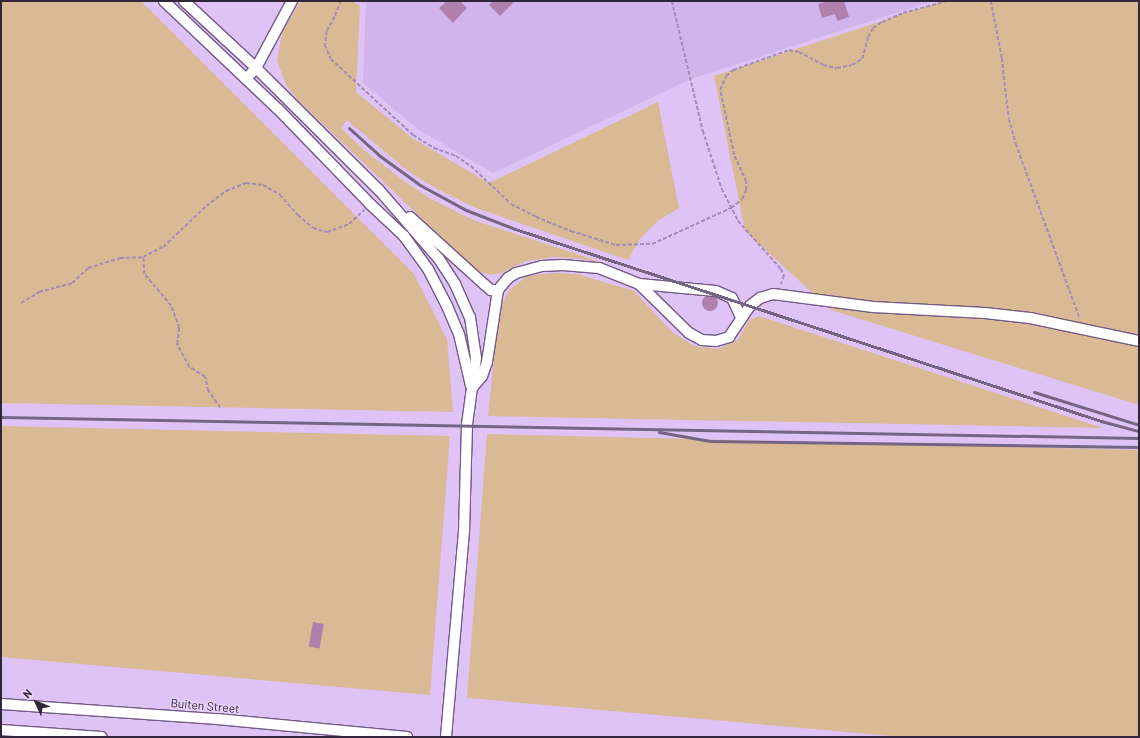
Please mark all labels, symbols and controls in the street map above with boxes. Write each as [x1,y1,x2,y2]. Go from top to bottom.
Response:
north arrow [16,682,56,722]
text: N [20,686,34,700]
street label: Buiten Street [170,696,240,716]

